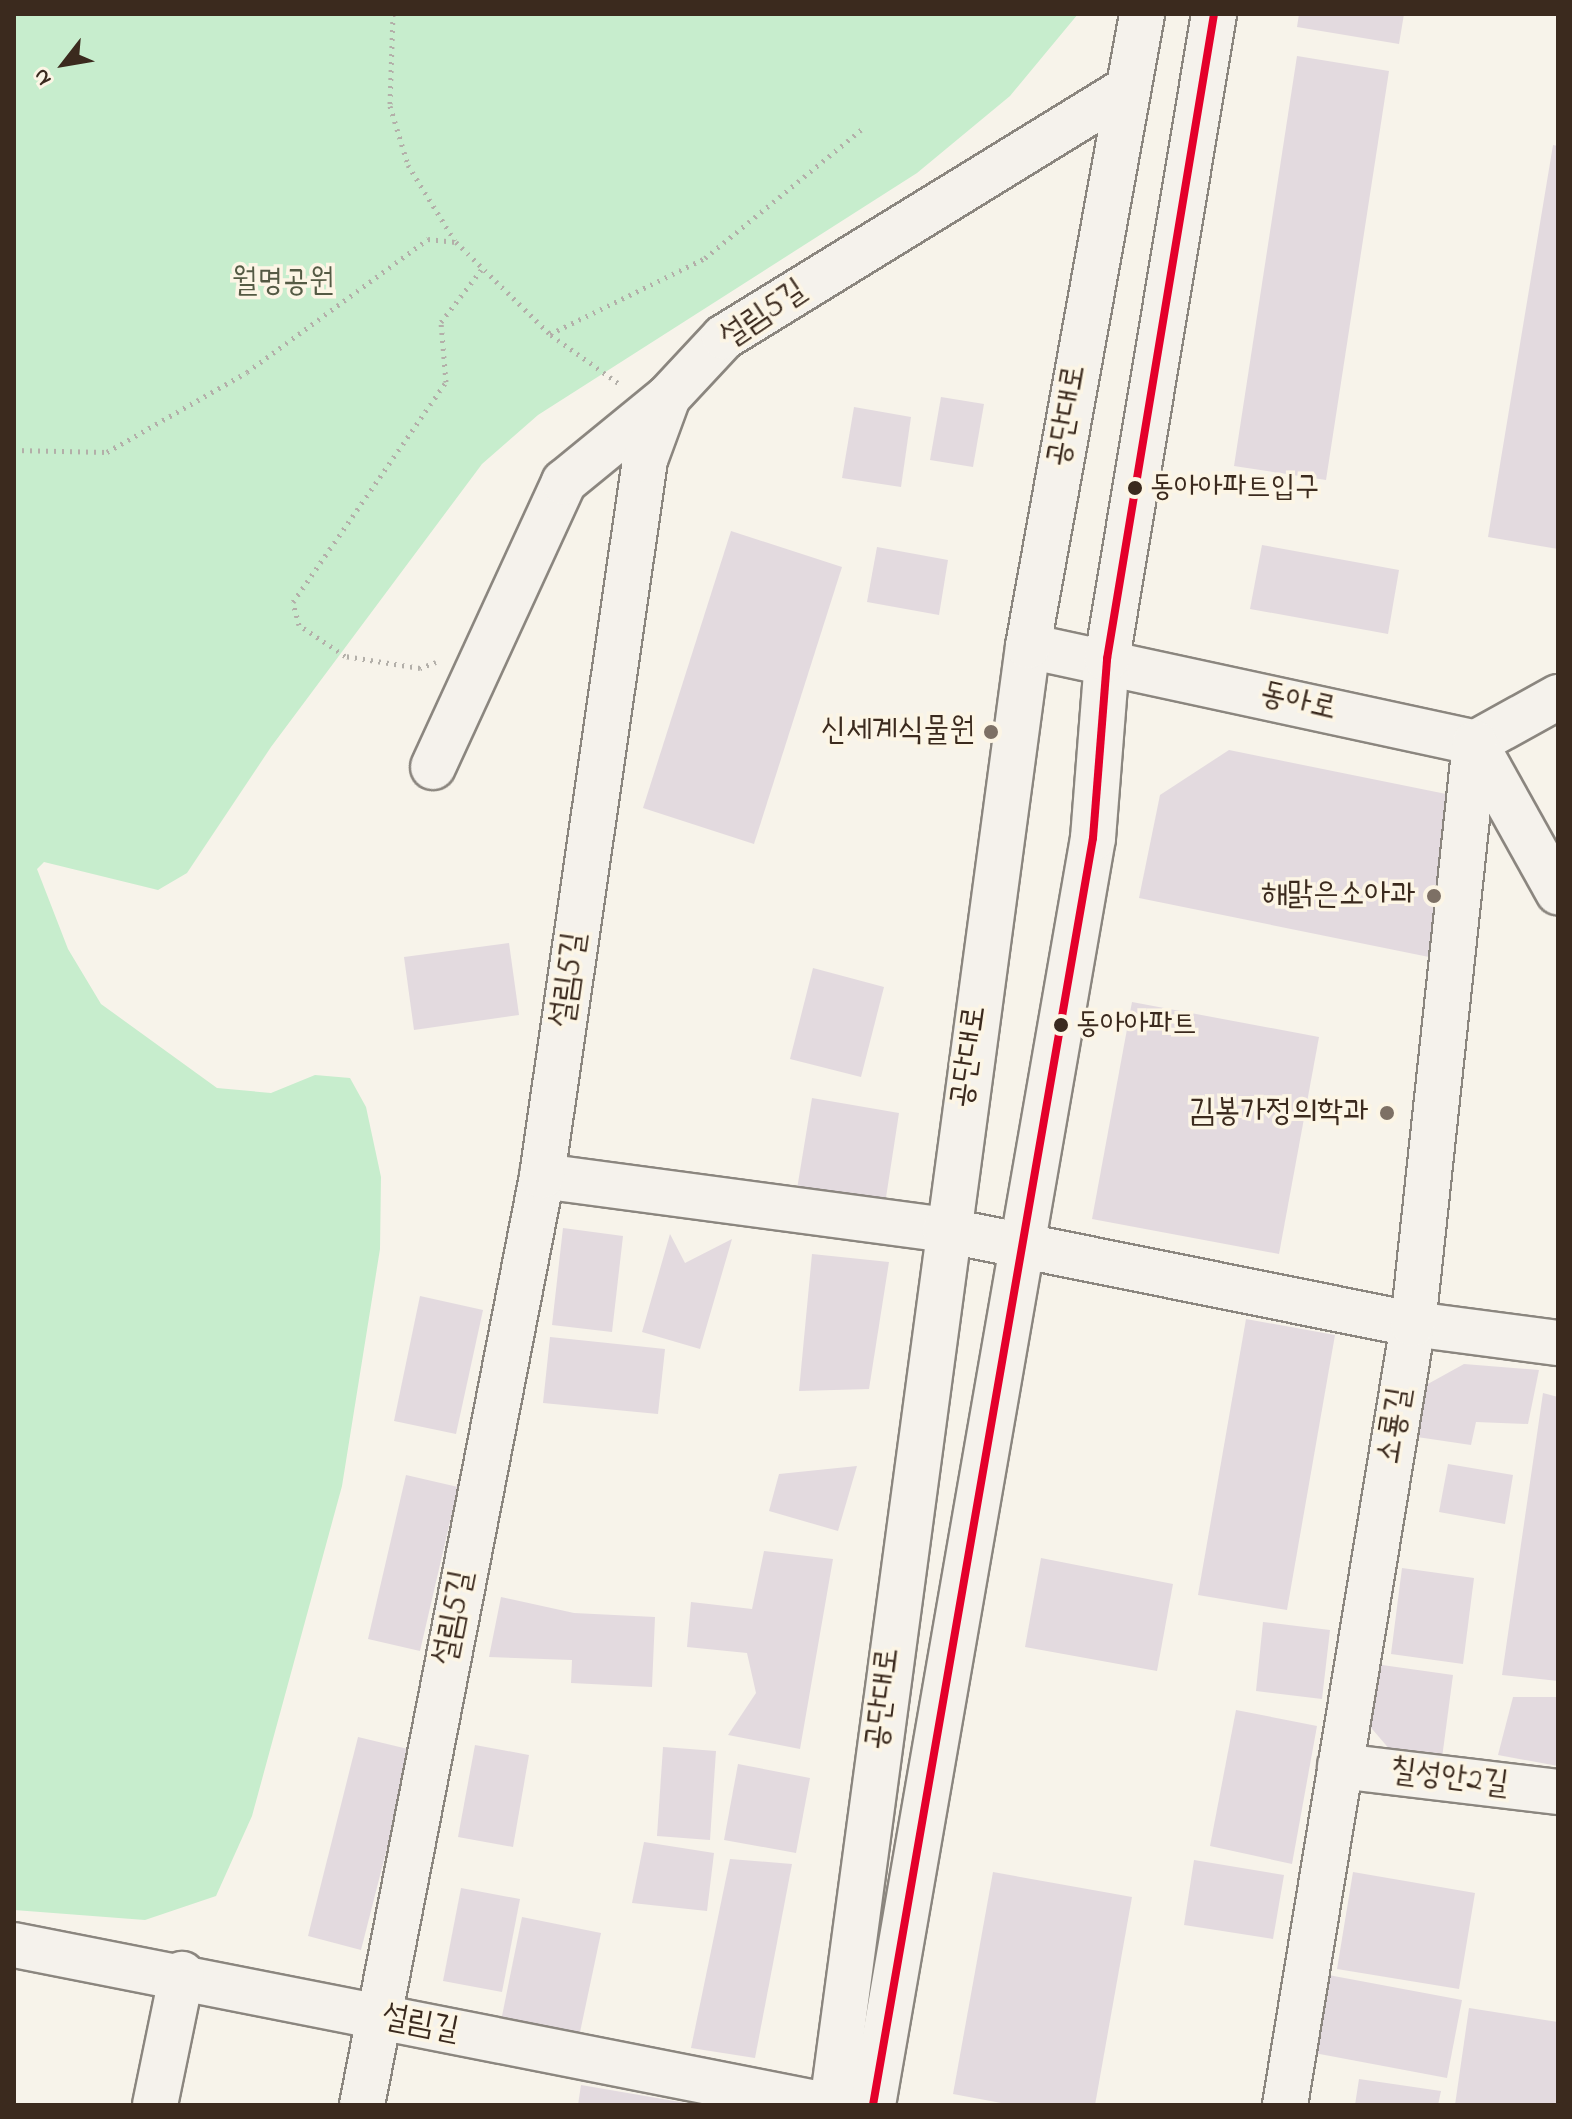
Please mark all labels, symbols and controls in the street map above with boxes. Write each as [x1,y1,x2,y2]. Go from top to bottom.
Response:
north arrow [24,24,104,104]
text: N [26,62,61,91]
park label: 월명공원 [232,264,334,302]
street label: 설림5길 [714,272,814,358]
street label: 공단대로 [1040,362,1096,470]
place label: 동아아파트입구 [1150,470,1319,506]
marker: 동아아파트입구 [1127,480,1143,496]
street label: 동아로 [1256,676,1340,730]
place label: 신세계식물원 [820,713,975,751]
marker: 신세계식물원 [982,723,1000,741]
place label: 해맑은소아과 [1262,877,1416,915]
marker: 해맑은소아과 [1423,885,1445,907]
street label: 설림5길 [544,930,596,1030]
street label: 공단대로 [944,1003,996,1111]
place label: 동아아파트 [1076,1007,1197,1043]
marker: 동아아파트 [1053,1017,1069,1033]
place label: 김봉가정의학과 [1189,1094,1369,1132]
marker: 김봉가정의학과 [1376,1102,1398,1124]
street label: 소룡길 [1371,1385,1421,1467]
street label: 설림5길 [427,1567,483,1669]
street label: 공단대로 [859,1646,909,1752]
street label: 칠성안2길 [1388,1753,1510,1805]
street label: 설림길 [378,1999,462,2051]

